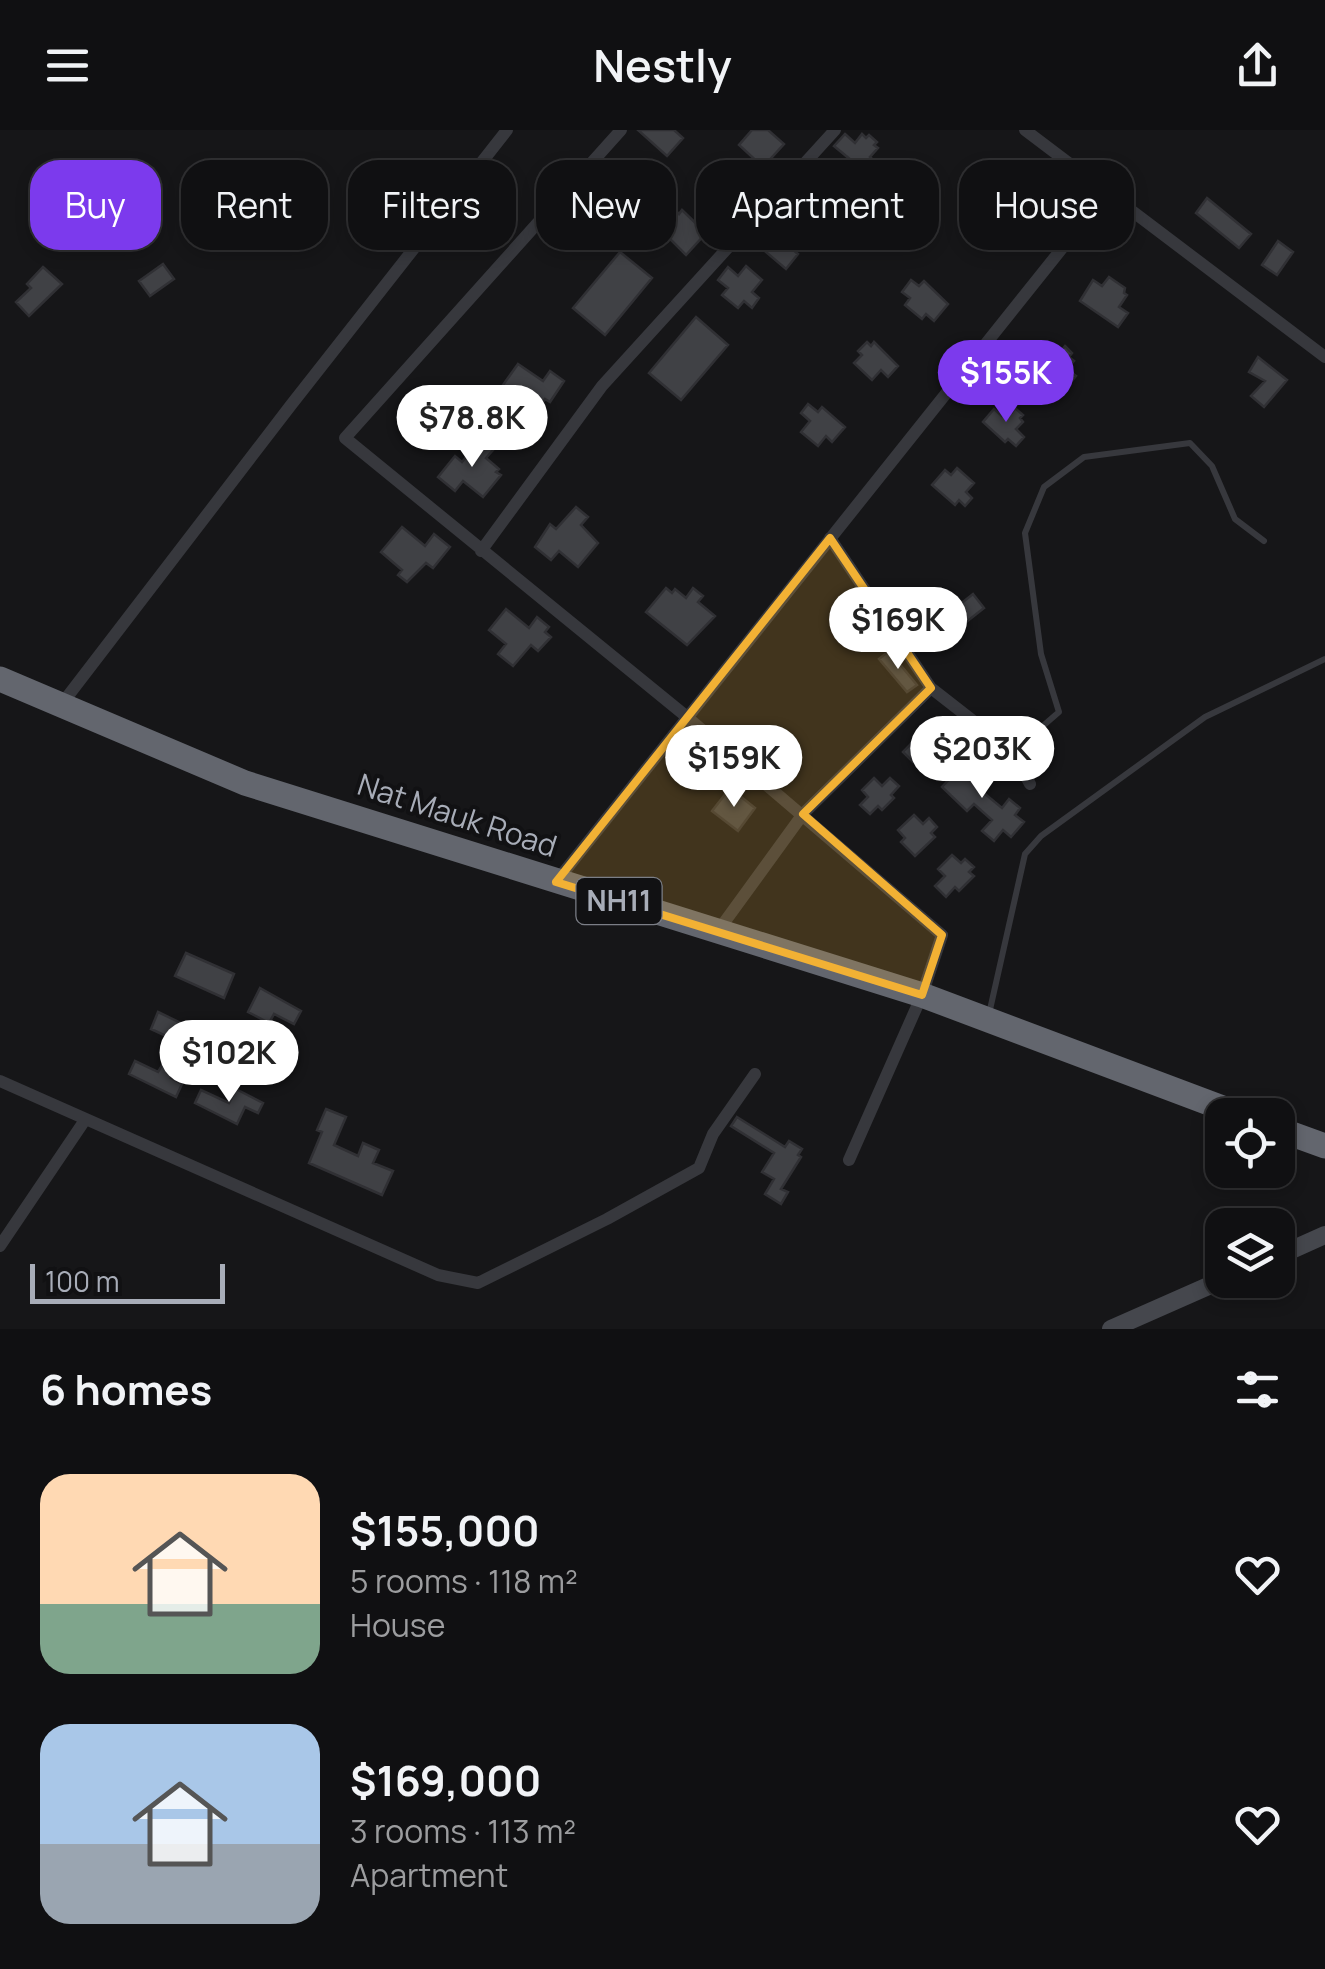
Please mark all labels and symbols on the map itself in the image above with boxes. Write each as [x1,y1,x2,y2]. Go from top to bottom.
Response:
pin: $155K [936,340,1076,425]
pin: $78.8K [391,385,553,470]
pin: $169K [828,587,968,672]
pin: $203K [912,716,1052,801]
pin: $159K [664,725,804,810]
street label: Nat Mauk Road [353,763,562,866]
road number: NH11 [576,878,662,924]
pin: $102K [159,1020,299,1105]
scale bar [30,1259,225,1304]

